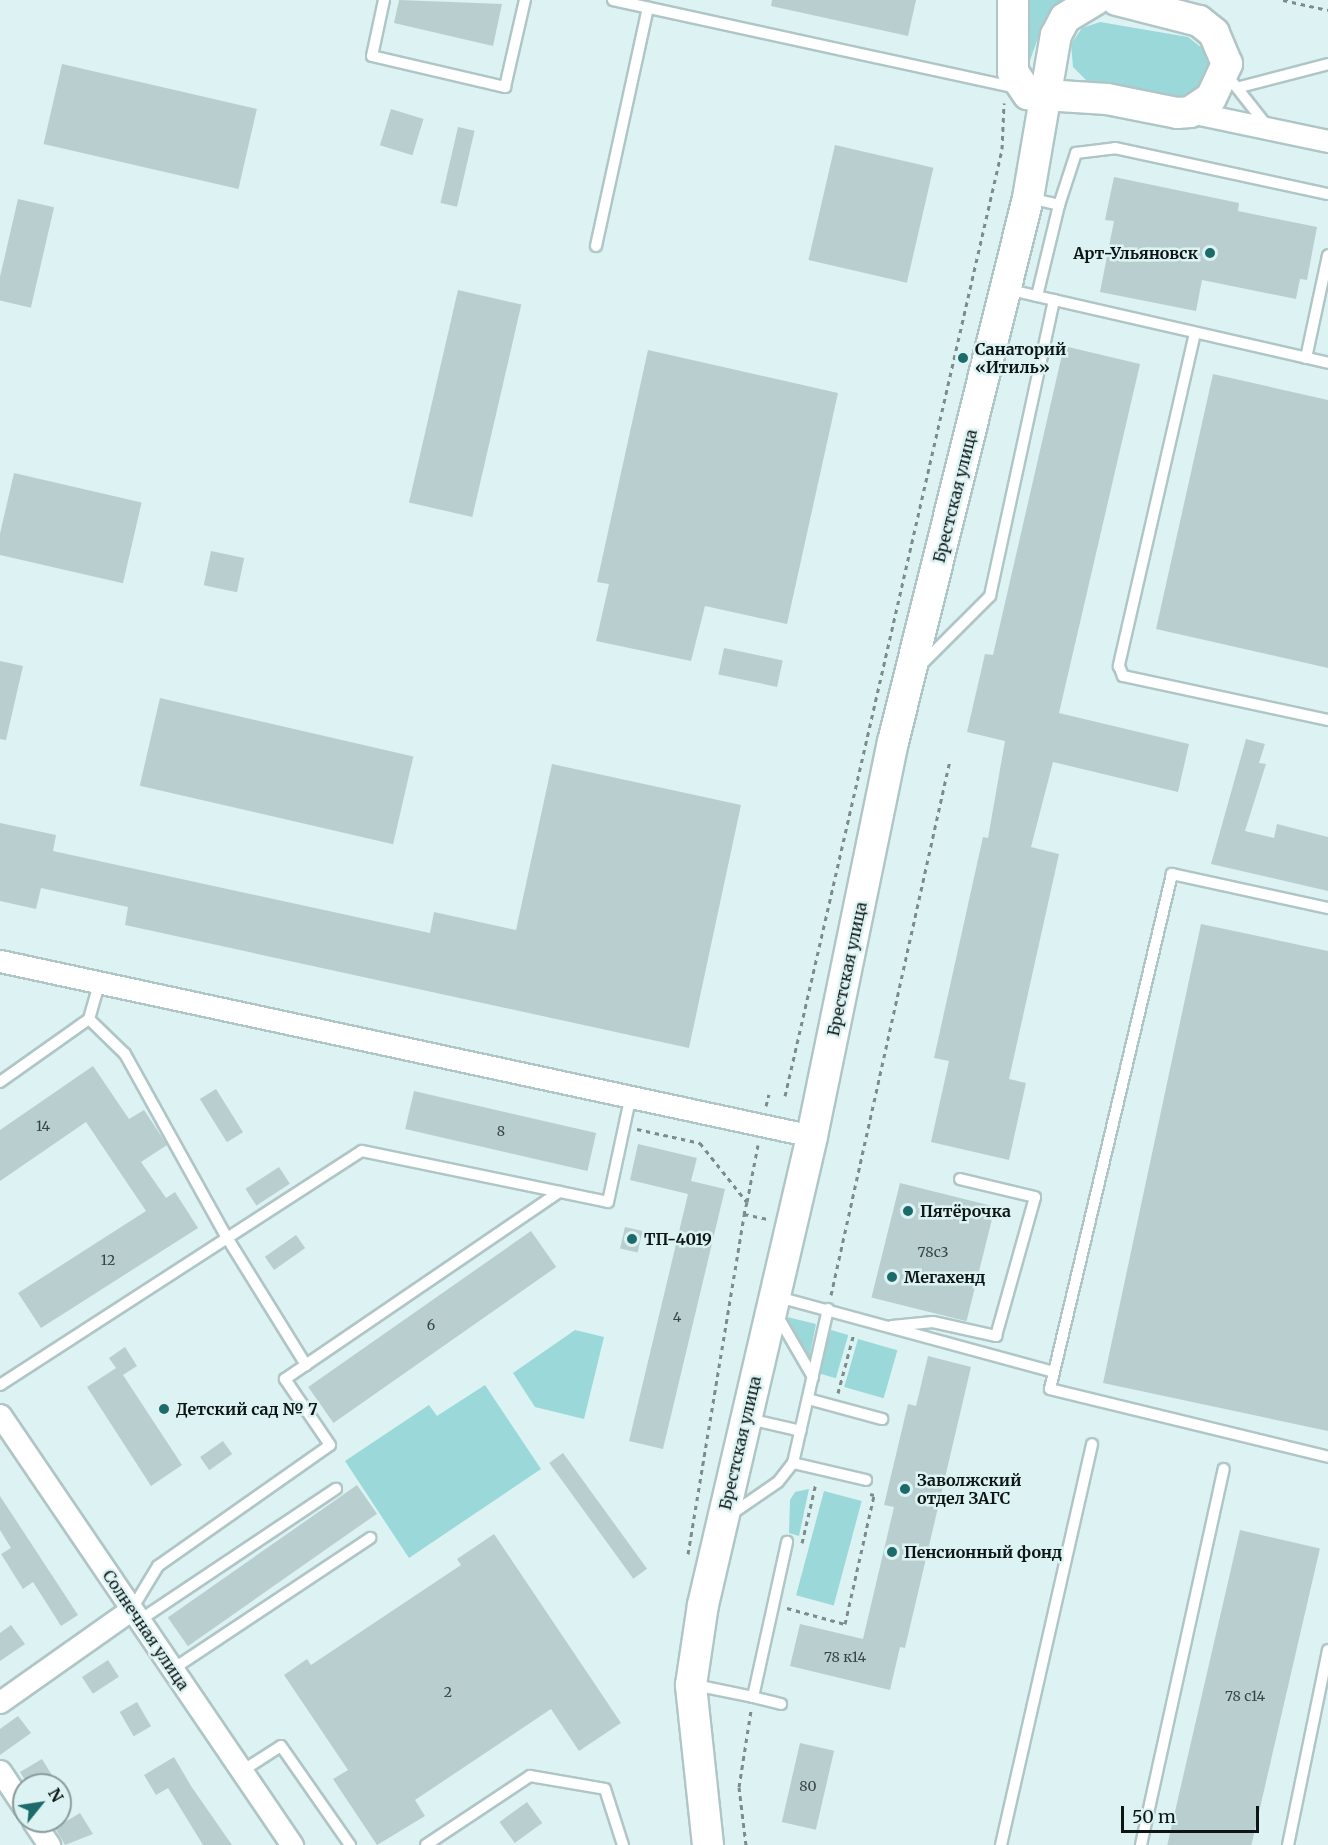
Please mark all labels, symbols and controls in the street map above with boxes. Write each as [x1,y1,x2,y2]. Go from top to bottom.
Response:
place label: Арт-Ульяновск [1073,243,1198,263]
marker: Арт-Ульяновск [1203,246,1217,260]
place label: Санаторий «Итиль» [975,339,1066,377]
marker: Санаторий «Итиль» [956,351,970,365]
street label: Брестская улица [929,427,981,565]
street label: Брестская улица [823,900,871,1038]
house number: 14 [36,1118,50,1134]
house number: 8 [497,1123,505,1139]
place label: Пятёрочка [920,1201,1011,1221]
marker: Пятёрочка [901,1204,915,1218]
place label: ТП-4019 [644,1229,712,1249]
marker: ТП-4019 [625,1232,639,1246]
house number: 78с3 [918,1244,948,1260]
house number: 12 [101,1252,115,1268]
place label: Мегахенд [904,1267,986,1287]
marker: Мегахенд [885,1270,899,1284]
house number: 4 [673,1309,681,1325]
house number: 6 [427,1317,435,1333]
street label: Брестская улица [715,1374,765,1512]
place label: Детский сад № 7 [176,1399,318,1419]
marker: Детский сад № 7 [157,1402,171,1416]
place label: Заволжский отдел ЗАГС [917,1470,1021,1508]
marker: Заволжский отдел ЗАГС [898,1482,912,1496]
place label: Пенсионный фонд [904,1542,1062,1562]
marker: Пенсионный фонд [885,1545,899,1559]
street label: Солнечная улица [99,1566,193,1694]
house number: 78 к14 [824,1649,866,1665]
house number: 2 [444,1684,452,1700]
house number: 78 с14 [1225,1688,1265,1704]
north arrow [12,1773,72,1833]
house number: 80 [799,1778,817,1794]
text: N [44,1785,68,1805]
scale bar [1124,1794,1262,1832]
text: 50 m [1132,1805,1176,1828]

